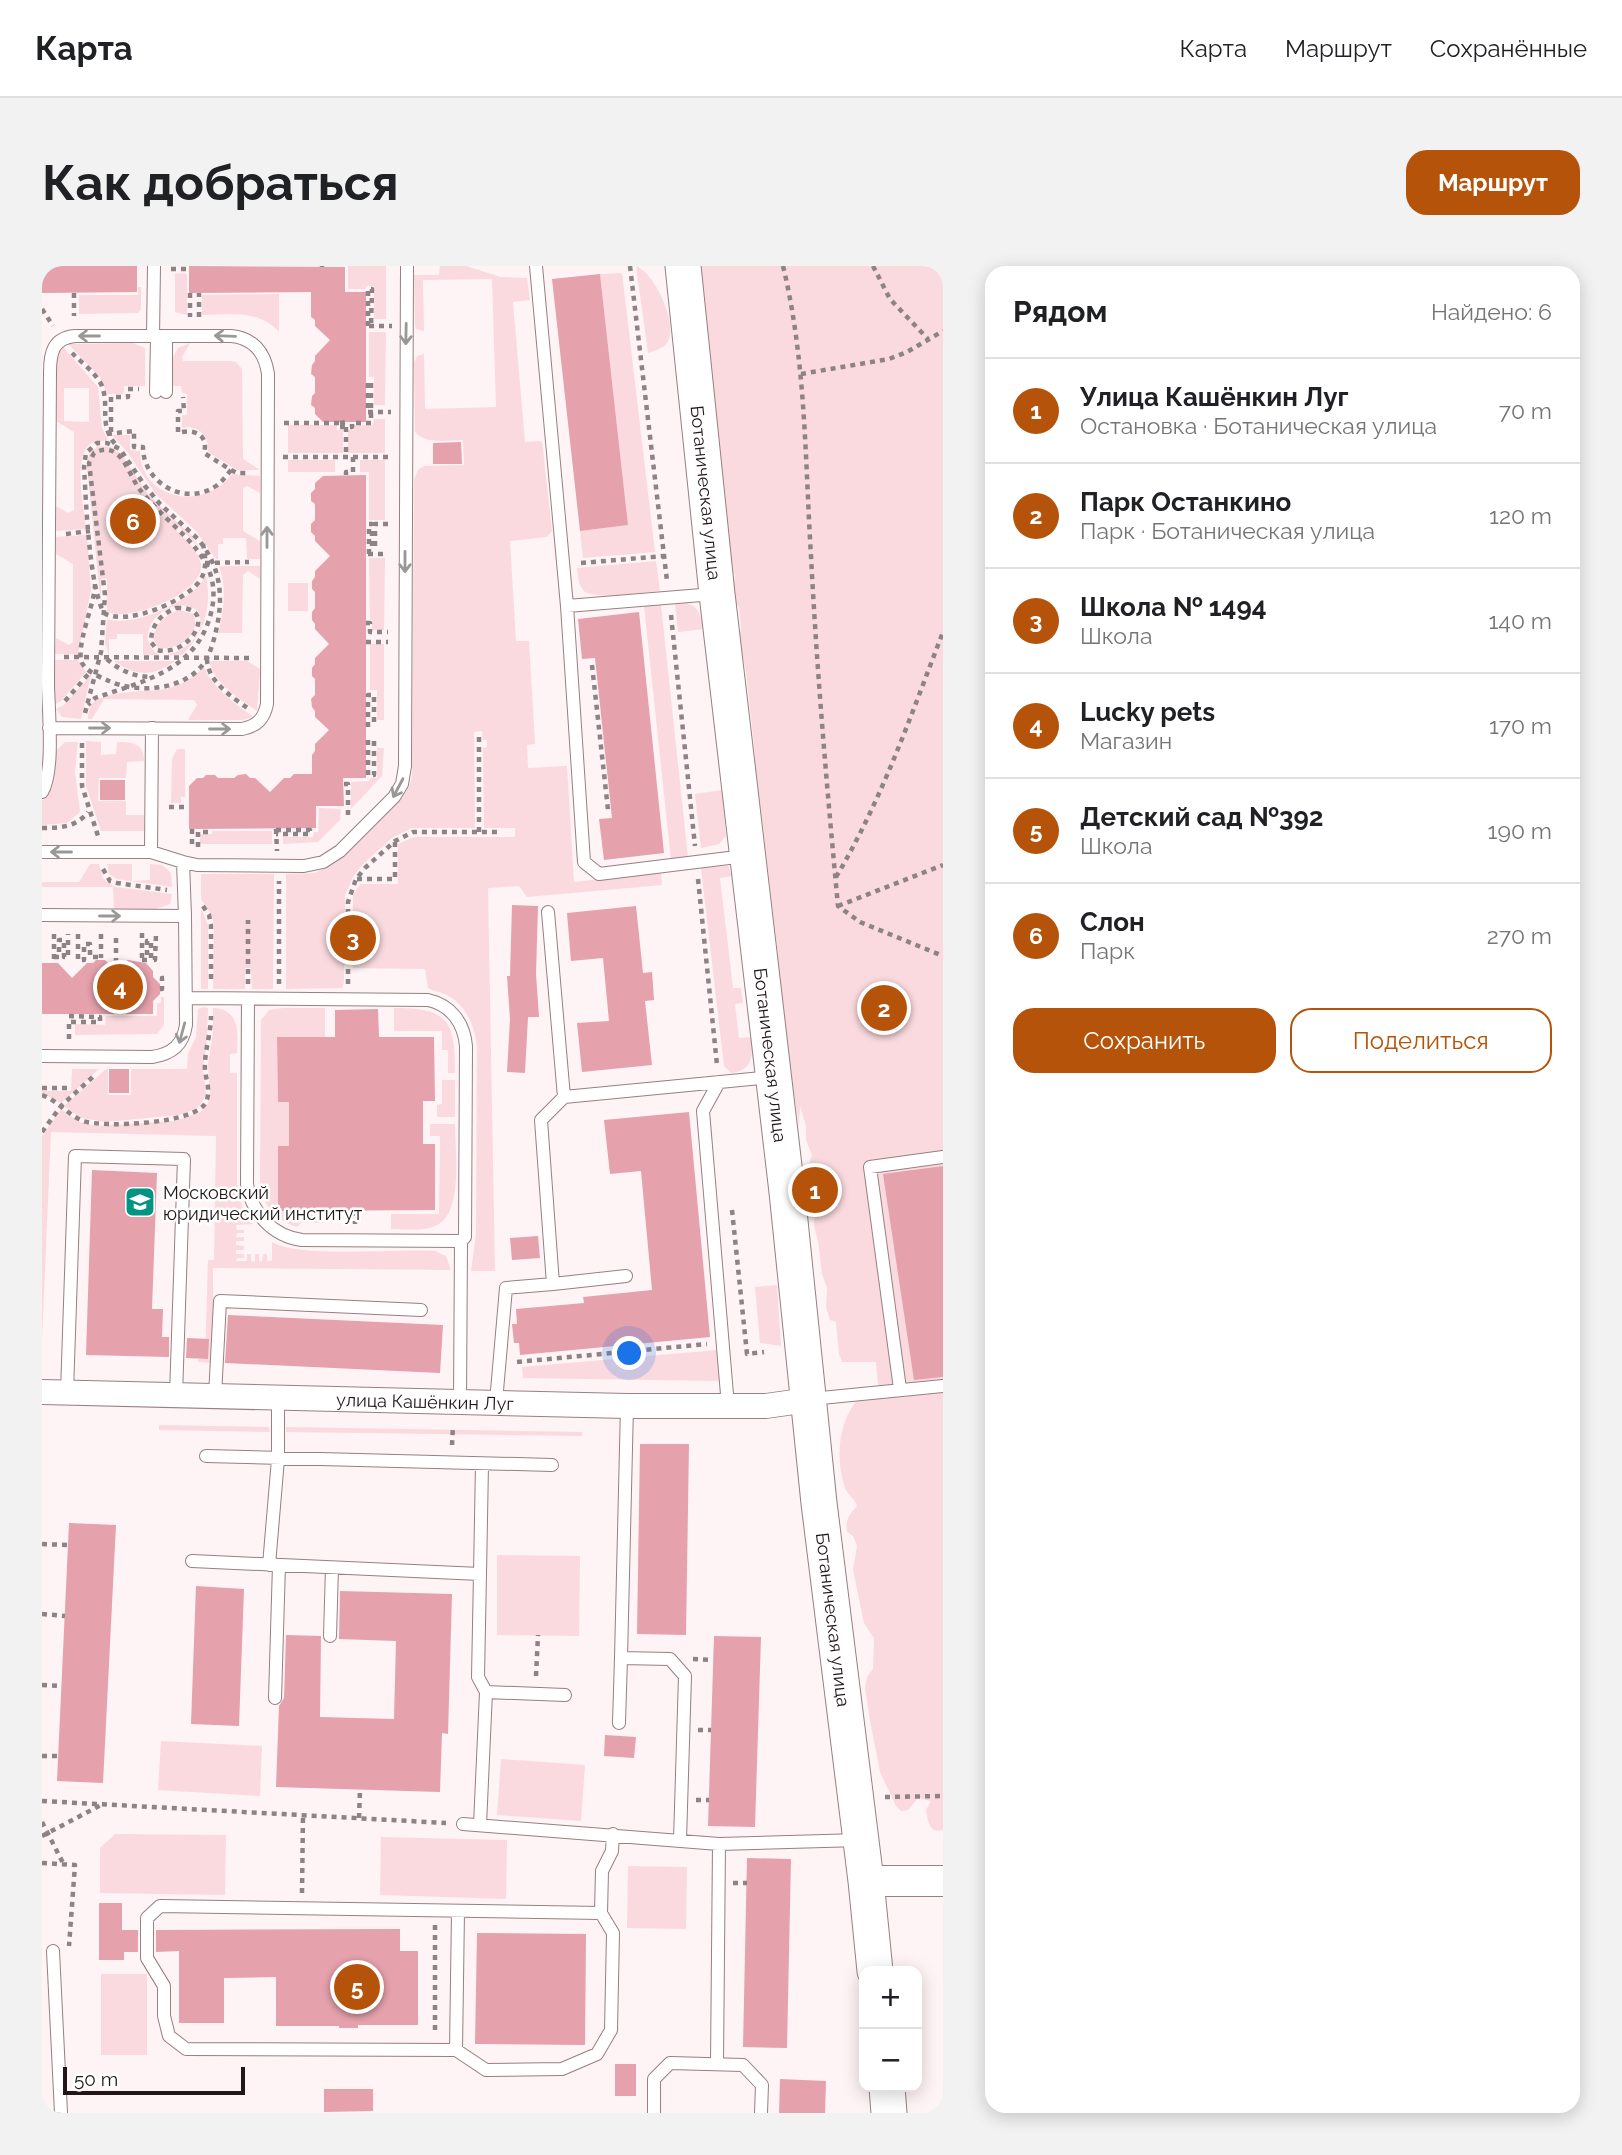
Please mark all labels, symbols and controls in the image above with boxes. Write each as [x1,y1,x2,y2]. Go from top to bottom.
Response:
text: Карта [35,29,133,68]
text: Карта [1179,34,1247,63]
text: Маршрут [1285,34,1392,63]
text: Сохранённые [1430,34,1587,63]
button: Маршрут [1406,150,1580,215]
text: Как добраться [42,154,399,211]
text: Рядом [1013,294,1107,329]
text: Найдено: 6 [1431,298,1552,325]
one-way arrow [399,322,413,345]
one-way arrow [78,329,101,343]
one-way arrow [214,329,237,343]
text: Улица Кашёнкин Луг [1080,382,1349,412]
text: 1 [1030,397,1042,424]
text: 70 m [1499,397,1552,424]
street label: Ботаническая улица [687,404,726,581]
text: Остановка · Ботаническая улица [1080,412,1437,439]
text: Парк Останкино [1080,487,1291,517]
pin: 6 [110,495,156,547]
text: 2 [1030,502,1042,529]
text: 120 m [1489,502,1552,529]
text: Парк · Ботаническая улица [1080,517,1375,544]
one-way arrow [260,526,274,549]
one-way arrow [398,550,412,573]
text: Школа № 1494 [1080,592,1267,622]
text: 3 [1030,607,1042,634]
text: 140 m [1489,607,1552,634]
text: Школа [1080,622,1153,649]
text: Lucky pets [1080,697,1215,727]
text: 4 [1029,712,1043,739]
text: 170 m [1489,712,1552,739]
one-way arrow [89,721,112,735]
one-way arrow [208,722,231,736]
text: Магазин [1080,727,1172,754]
one-way arrow [391,777,405,797]
text: Детский сад №392 [1080,802,1323,832]
text: 5 [1030,817,1042,844]
text: 190 m [1488,817,1552,844]
text: Школа [1080,832,1153,859]
one-way arrow [50,845,73,859]
text: Слон [1080,907,1145,937]
one-way arrow [98,909,121,923]
pin: 3 [330,912,376,964]
text: 6 [1029,922,1043,949]
text: 270 m [1487,922,1552,949]
text: Парк [1080,937,1135,964]
pin: 4 [97,961,143,1013]
street label: Ботаническая улица [750,967,792,1143]
pin: 2 [861,982,907,1034]
button: Сохранить [1013,1008,1276,1073]
button: Поделиться [1290,1008,1552,1073]
one-way arrow [175,1021,188,1043]
pin: 1 [792,1164,838,1216]
place label: Московский юридический институт [163,1182,363,1224]
school or university icon: Московский юридический институт [123,1185,157,1219]
your location [612,1336,646,1370]
street label: улица Кашёнкин Луг [336,1389,514,1414]
street label: Ботаническая улица [812,1531,855,1708]
pin: 5 [334,1961,380,2013]
map controls [859,1966,922,2092]
button: + [859,1966,922,2029]
button: − [859,2029,922,2092]
scale bar [63,2064,245,2096]
text: 50 m [74,2068,118,2090]

